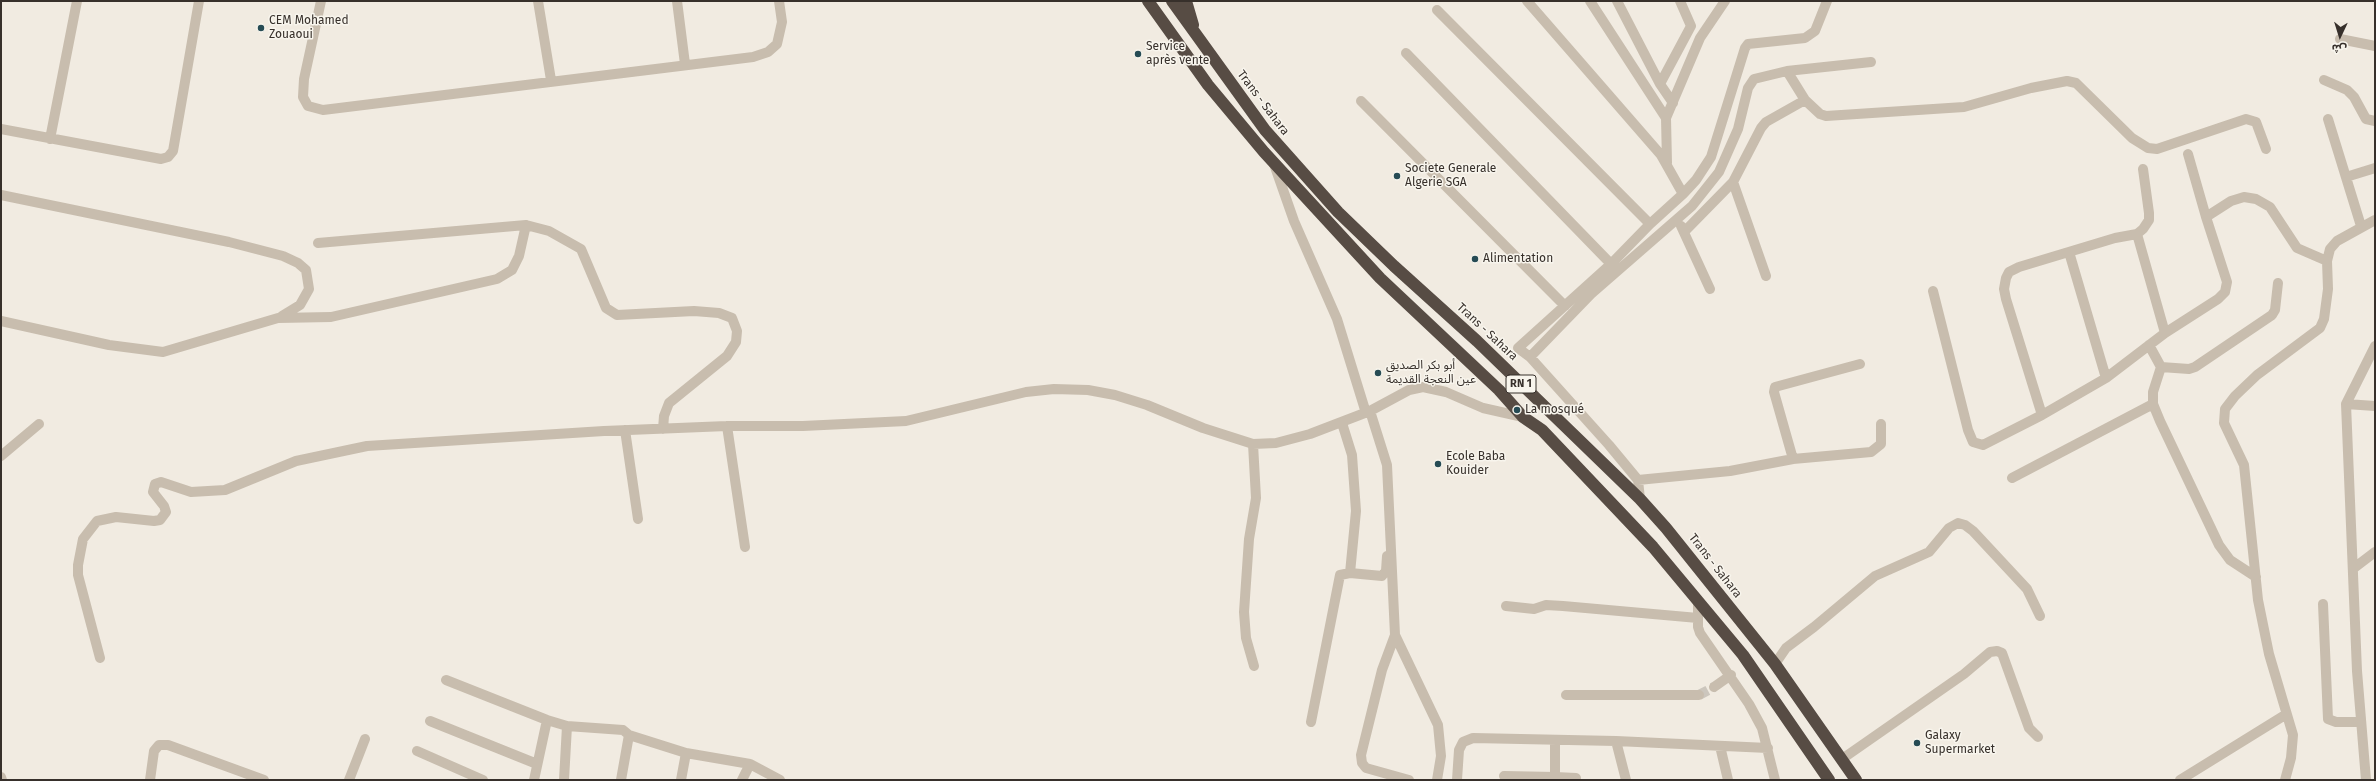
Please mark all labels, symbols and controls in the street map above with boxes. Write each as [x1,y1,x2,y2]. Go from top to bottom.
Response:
place label: CEM Mohamed Zouaoui [269,14,349,42]
north arrow [2320,16,2360,56]
marker: CEM Mohamed Zouaoui [256,23,266,33]
place label: Service après vente [1146,40,1209,68]
text: ش [2331,41,2347,55]
marker: Service après vente [1133,49,1143,59]
street label: Trans - Sahara [1234,68,1292,138]
place label: Societe Generale Algerie SGA [1405,162,1496,190]
marker: Societe Generale Algerie SGA [1392,171,1402,181]
place label: Alimentation [1483,252,1553,266]
marker: Alimentation [1470,254,1480,264]
street label: Trans - Sahara [1454,300,1520,364]
place label: أبو بكر الصديق عين النعجة القديمة [1386,359,1476,387]
marker: أبو بكر الصديق عين النعجة القديمة [1373,368,1383,378]
road number: RN 1 [1506,375,1536,393]
place label: La mosqué [1525,403,1584,417]
marker: La mosqué [1512,405,1522,415]
place label: Ecole Baba Kouider [1446,450,1505,478]
marker: Ecole Baba Kouider [1433,459,1443,469]
street label: Trans - Sahara [1685,531,1745,601]
place label: Galaxy Supermarket [1925,729,1995,757]
marker: Galaxy Supermarket [1912,738,1922,748]

